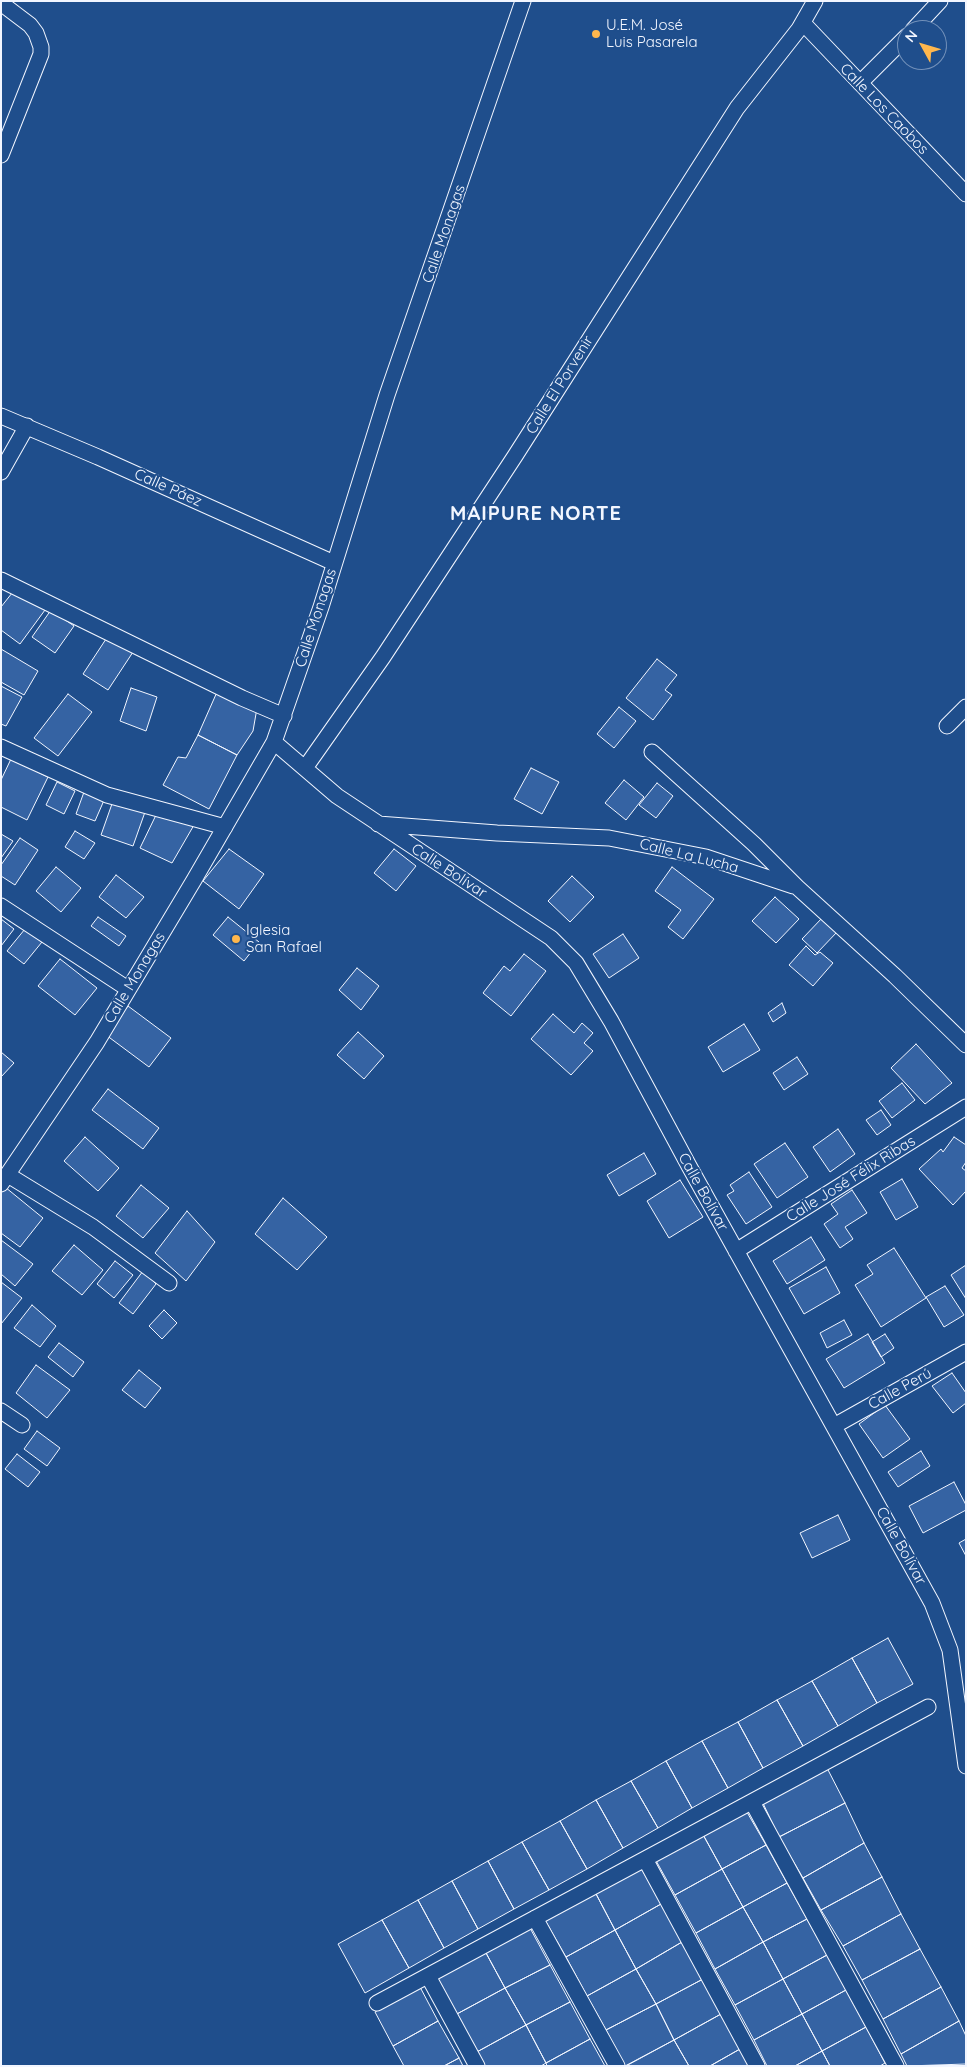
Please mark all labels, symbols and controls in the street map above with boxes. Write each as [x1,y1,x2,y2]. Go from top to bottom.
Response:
place label: U.E.M. José Luis Pasarela [606,16,698,51]
north arrow [897,20,947,70]
text: N [901,27,921,46]
marker: U.E.M. José Luis Pasarela [590,28,602,40]
street label: Calle Los Caobos [836,60,932,158]
street label: Calle Monagas [419,182,469,286]
street label: Calle El Porvenir [523,332,597,438]
street label: Calle Páez [132,465,204,511]
district label: MAIPURE NORTE [448,502,624,526]
street label: Calle Monagas [292,566,340,670]
street label: Calle La Lucha [638,835,740,877]
street label: Calle Bolívar [408,840,490,902]
place label: Iglesia San Rafael [246,921,322,956]
street label: Calle Monagas [101,929,169,1027]
marker: Iglesia San Rafael [230,933,242,945]
street label: Calle José Félix Ribas [783,1132,919,1226]
street label: Calle Bolívar [674,1150,732,1234]
street label: Calle Perú [865,1364,935,1414]
street label: Calle Bolívar [872,1504,930,1588]

